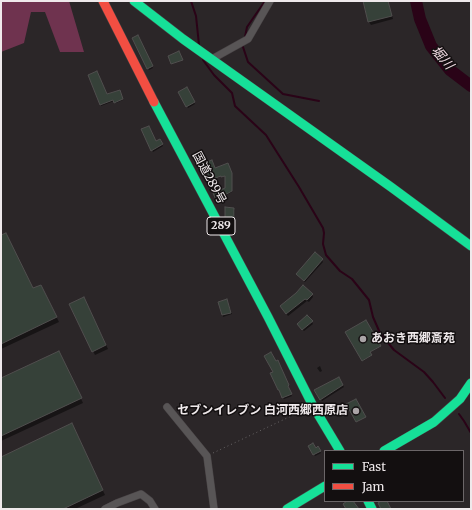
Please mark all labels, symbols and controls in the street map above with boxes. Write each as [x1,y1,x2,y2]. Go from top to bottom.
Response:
water label: 堀川 [428,43,456,73]
street label: 国道289号 [189,149,229,207]
road number: 289 [207,217,235,235]
place label: あおき西郷斎苑 [371,332,455,346]
marker: あおき西郷斎苑 [358,334,368,344]
place label: セブンイレブン 白河西郷西原店 [177,404,348,418]
marker: セブンイレブン 白河西郷西原店 [351,406,361,416]
legend [324,450,464,502]
text: Fast [362,459,386,474]
text: Jam [362,479,384,494]

